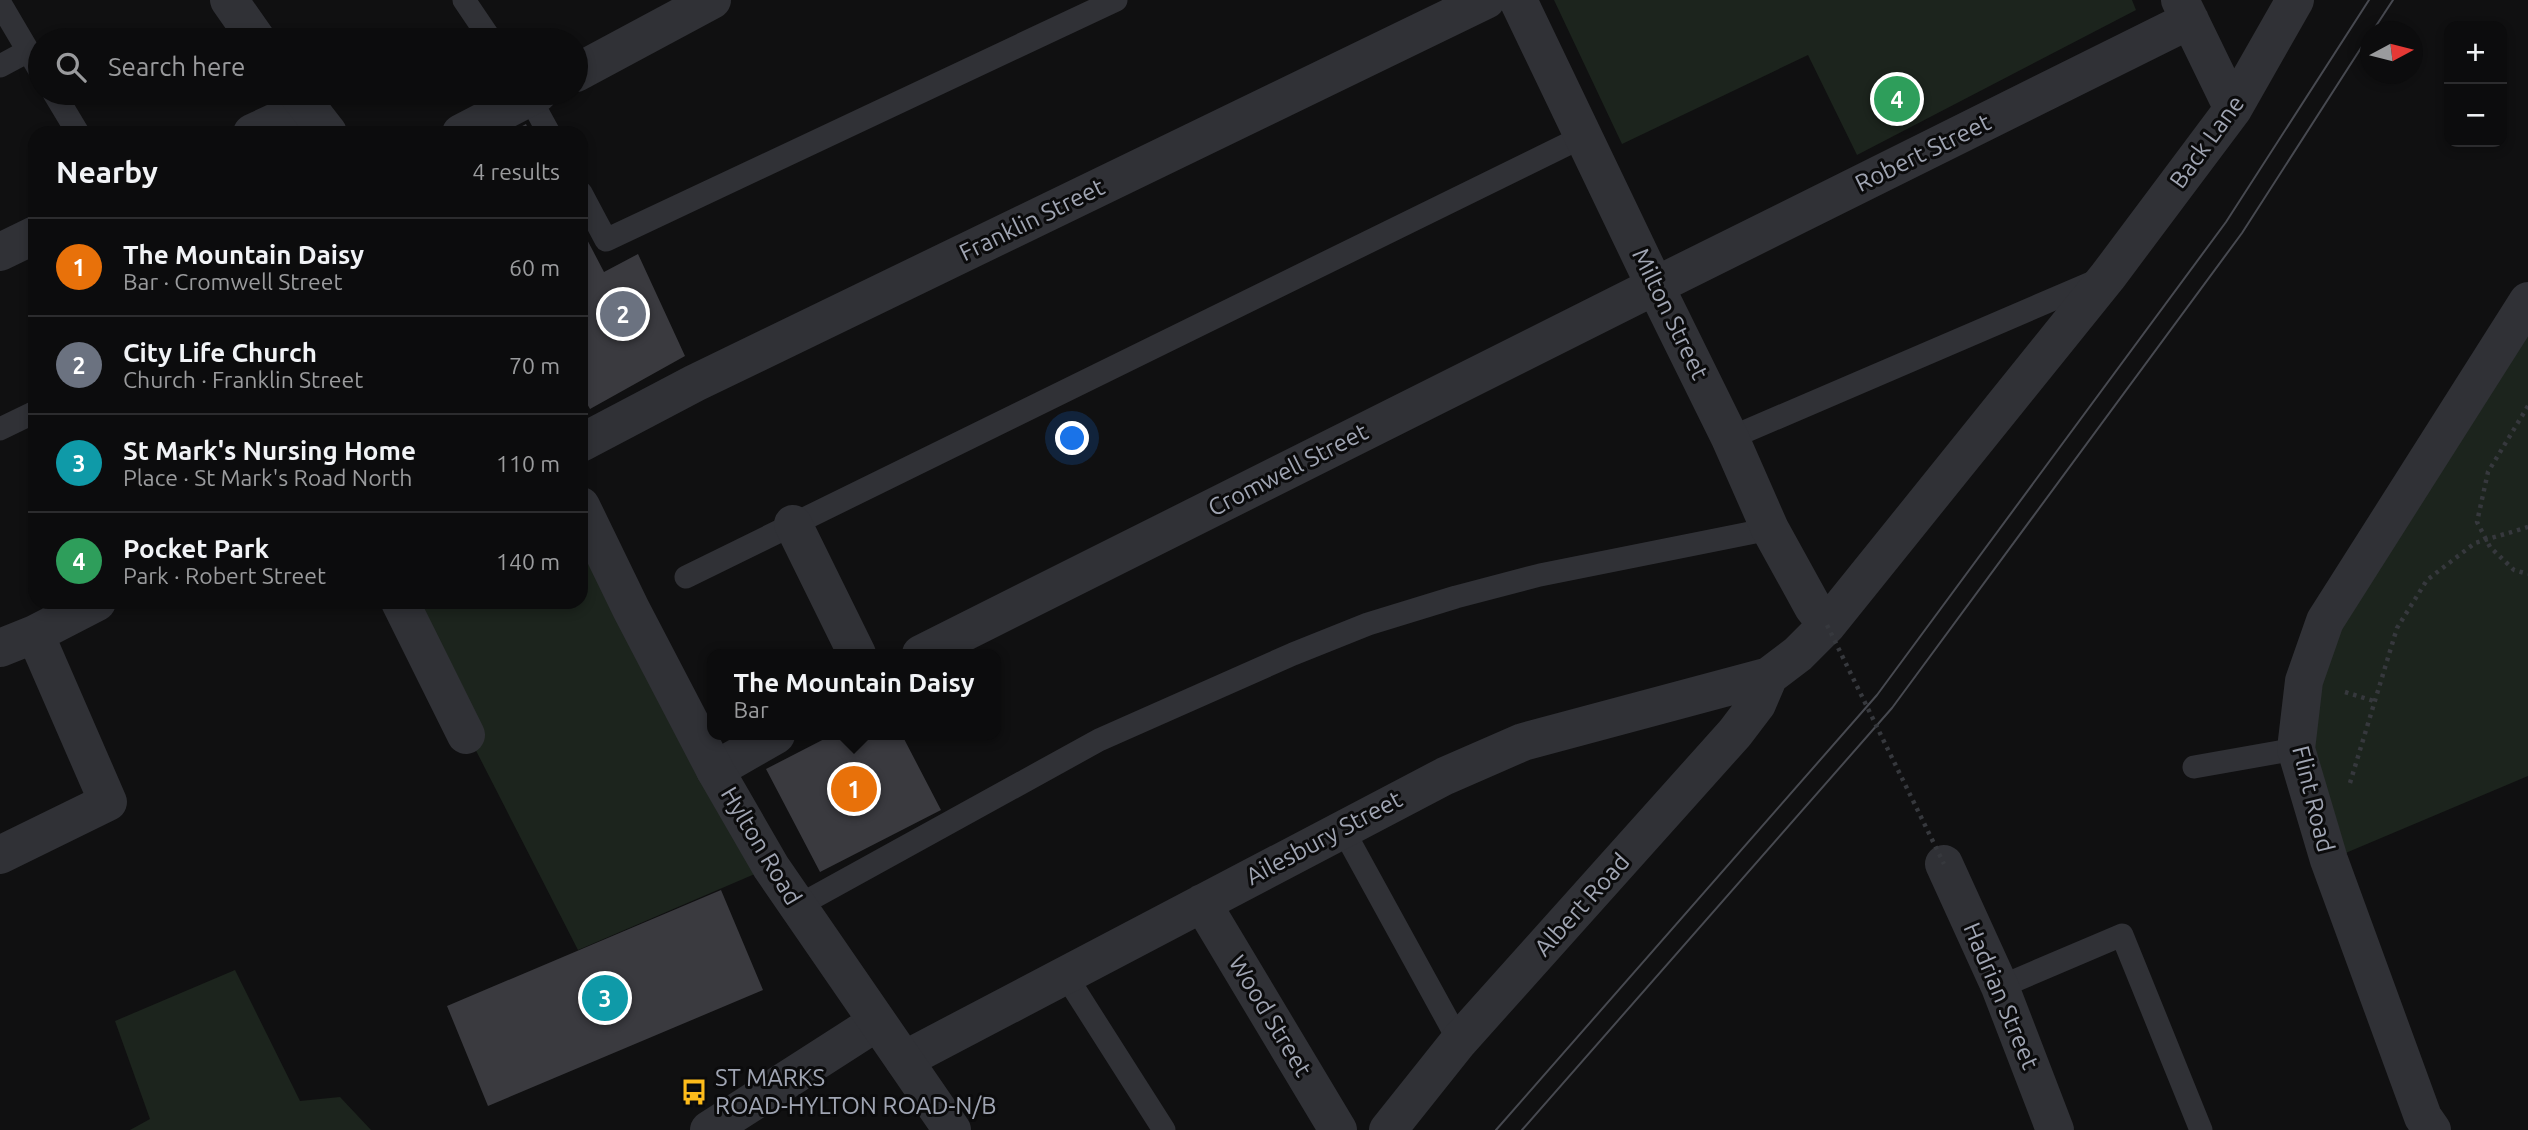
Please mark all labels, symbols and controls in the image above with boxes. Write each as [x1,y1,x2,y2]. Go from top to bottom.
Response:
north arrow [2360,21,2423,84]
map controls [2444,21,2507,147]
button: + [2444,21,2507,84]
search box [28,28,588,105]
icon: search [52,48,90,86]
text: Search here [108,52,245,81]
pin: 4 [1874,73,1920,125]
button: − [2444,84,2507,147]
street label: Back Lane [2164,90,2249,193]
street label: Robert Street [1851,108,1995,197]
text: Nearby [56,155,158,189]
text: 4 results [472,159,560,184]
street label: Franklin Street [955,173,1109,266]
text: The Mountain Daisy [123,240,364,269]
street label: Milton Street [1627,244,1714,384]
text: 1 [73,255,85,280]
text: 60 m [509,255,560,280]
text: Bar · Cromwell Street [123,269,343,294]
pin: 2 [600,288,646,340]
text: City Life Church [123,338,317,367]
text: 2 [73,353,85,378]
text: 70 m [509,353,560,378]
text: Church · Franklin Street [123,367,363,392]
street label: Cromwell Street [1203,417,1373,521]
your location [1055,421,1089,455]
text: St Mark's Nursing Home [123,436,416,465]
text: 3 [73,451,85,476]
text: 110 m [496,451,560,476]
text: Place · St Mark's Road North [123,465,413,490]
text: Pocket Park [123,534,269,563]
text: 4 [73,549,85,574]
text: 140 m [496,549,560,574]
text: Park · Robert Street [123,563,326,588]
popup [707,649,1001,740]
text: The Mountain Daisy [733,668,975,697]
text: Bar [733,697,769,722]
street label: Flint Road [2287,743,2340,855]
pin: 1 [831,763,877,815]
street label: Hylton Road [716,782,807,909]
street label: Ailesbury Street [1241,785,1407,890]
street label: Albert Road [1529,848,1635,961]
street label: Hadrian Street [1958,918,2045,1074]
street label: Wood Street [1224,950,1317,1082]
pin: 3 [582,972,628,1024]
place label: ST MARKS ROAD-HYLTON ROAD-N/B [715,1064,997,1119]
bus stop icon: ST MARKS ROAD-HYLTON ROAD-N/B [679,1077,709,1107]

